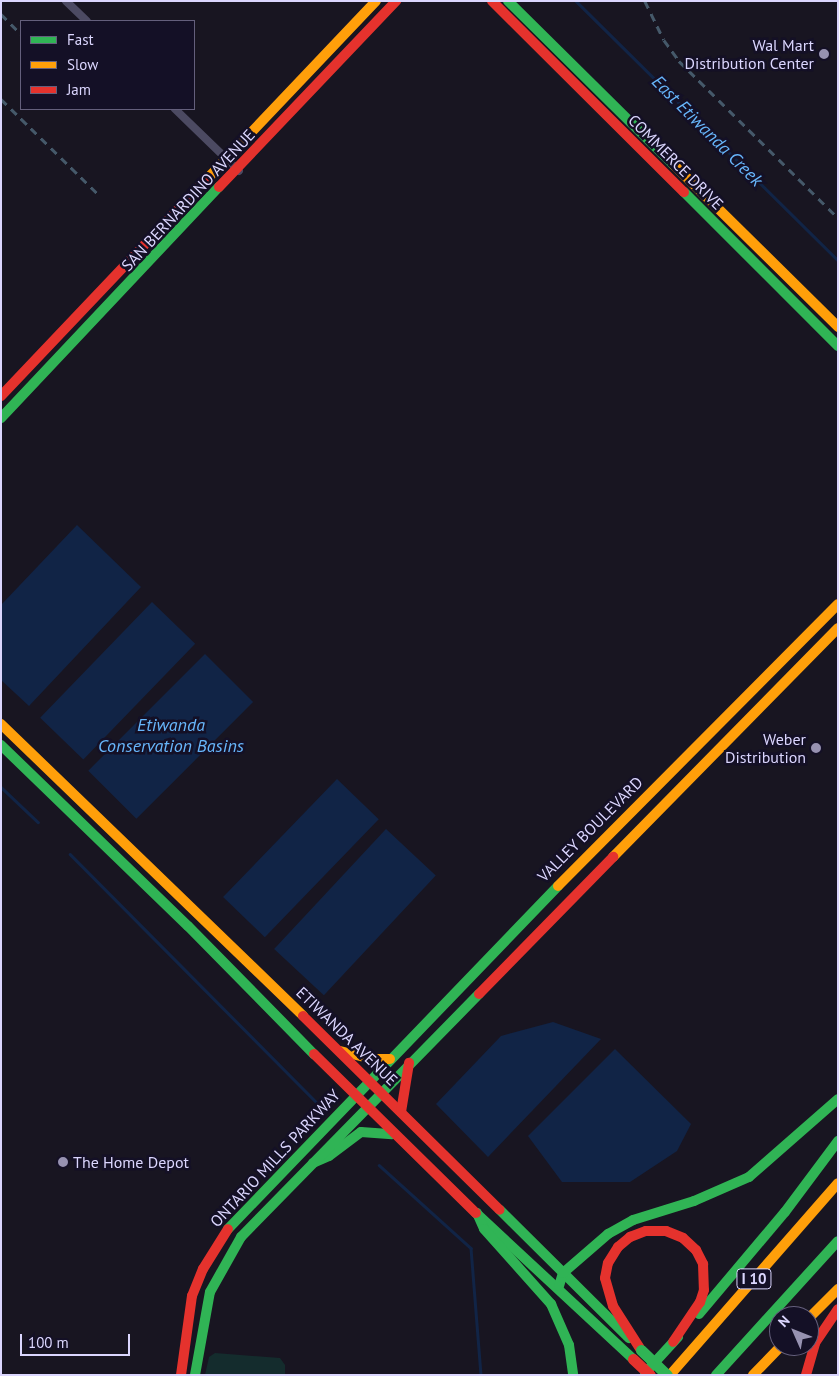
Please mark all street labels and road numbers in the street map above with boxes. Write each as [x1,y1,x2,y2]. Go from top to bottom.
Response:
street label: COMMERCE DRIVE [624,110,728,214]
street label: SAN BERNARDINO AVENUE [117,125,259,275]
street label: VALLEY BOULEVARD [533,772,647,886]
street label: ETIWANDA AVENUE [292,982,402,1090]
street label: ONTARIO MILLS PARKWAY [206,1085,344,1231]
road number: I 10 [735,1266,773,1292]

